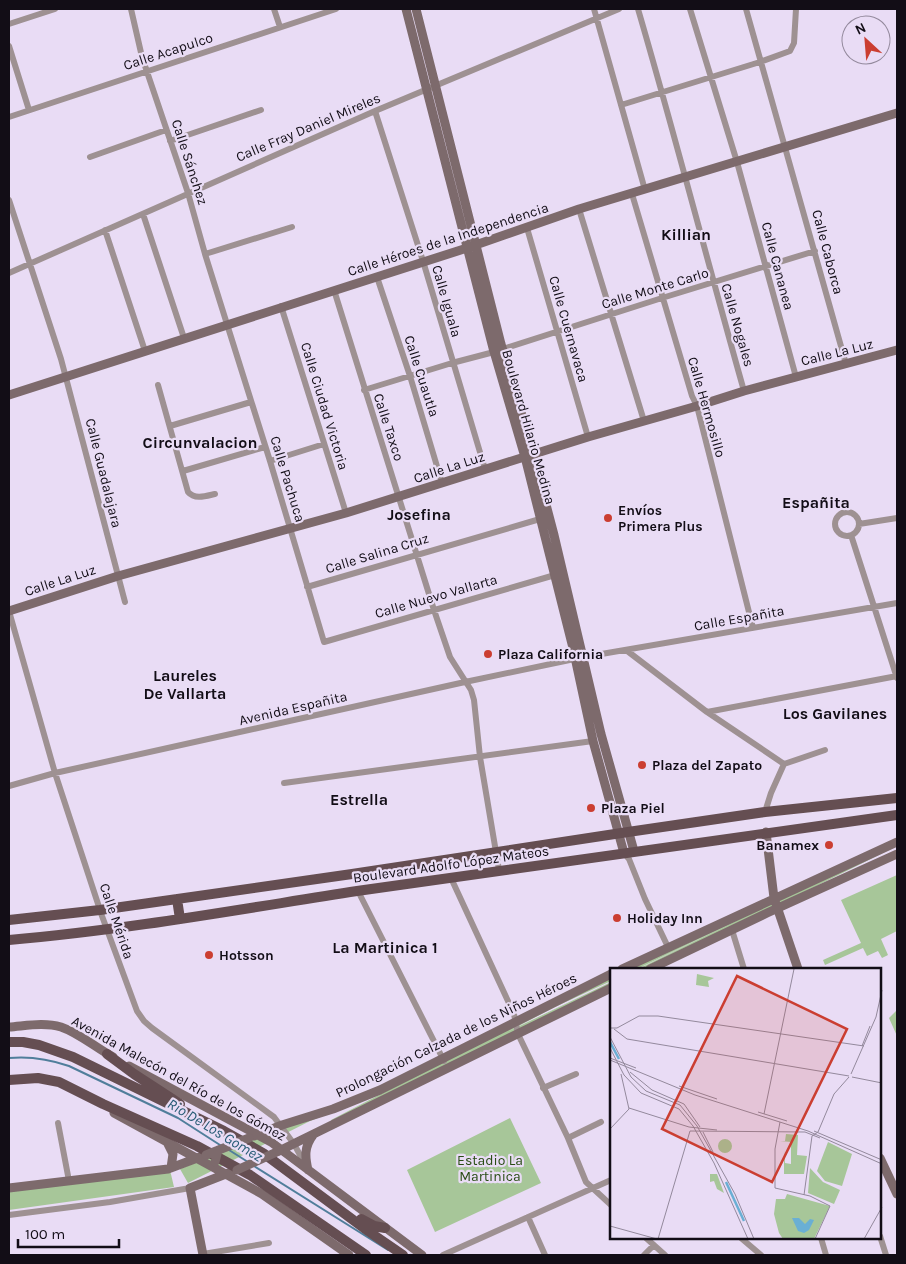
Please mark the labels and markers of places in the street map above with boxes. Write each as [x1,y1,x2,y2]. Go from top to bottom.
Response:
place label: Envíos Primera Plus [618,502,703,535]
marker: Envíos Primera Plus [602,512,614,524]
place label: Plaza California [498,646,603,663]
marker: Plaza California [482,648,494,660]
place label: Plaza del Zapato [652,757,762,774]
marker: Plaza del Zapato [636,759,648,771]
place label: Plaza Piel [601,800,665,817]
marker: Plaza Piel [585,802,597,814]
place label: Banamex [756,837,819,854]
marker: Banamex [823,839,835,851]
place label: Holiday Inn [627,910,703,927]
marker: Holiday Inn [611,912,623,924]
place label: Hotsson [219,947,274,964]
marker: Hotsson [203,949,215,961]

